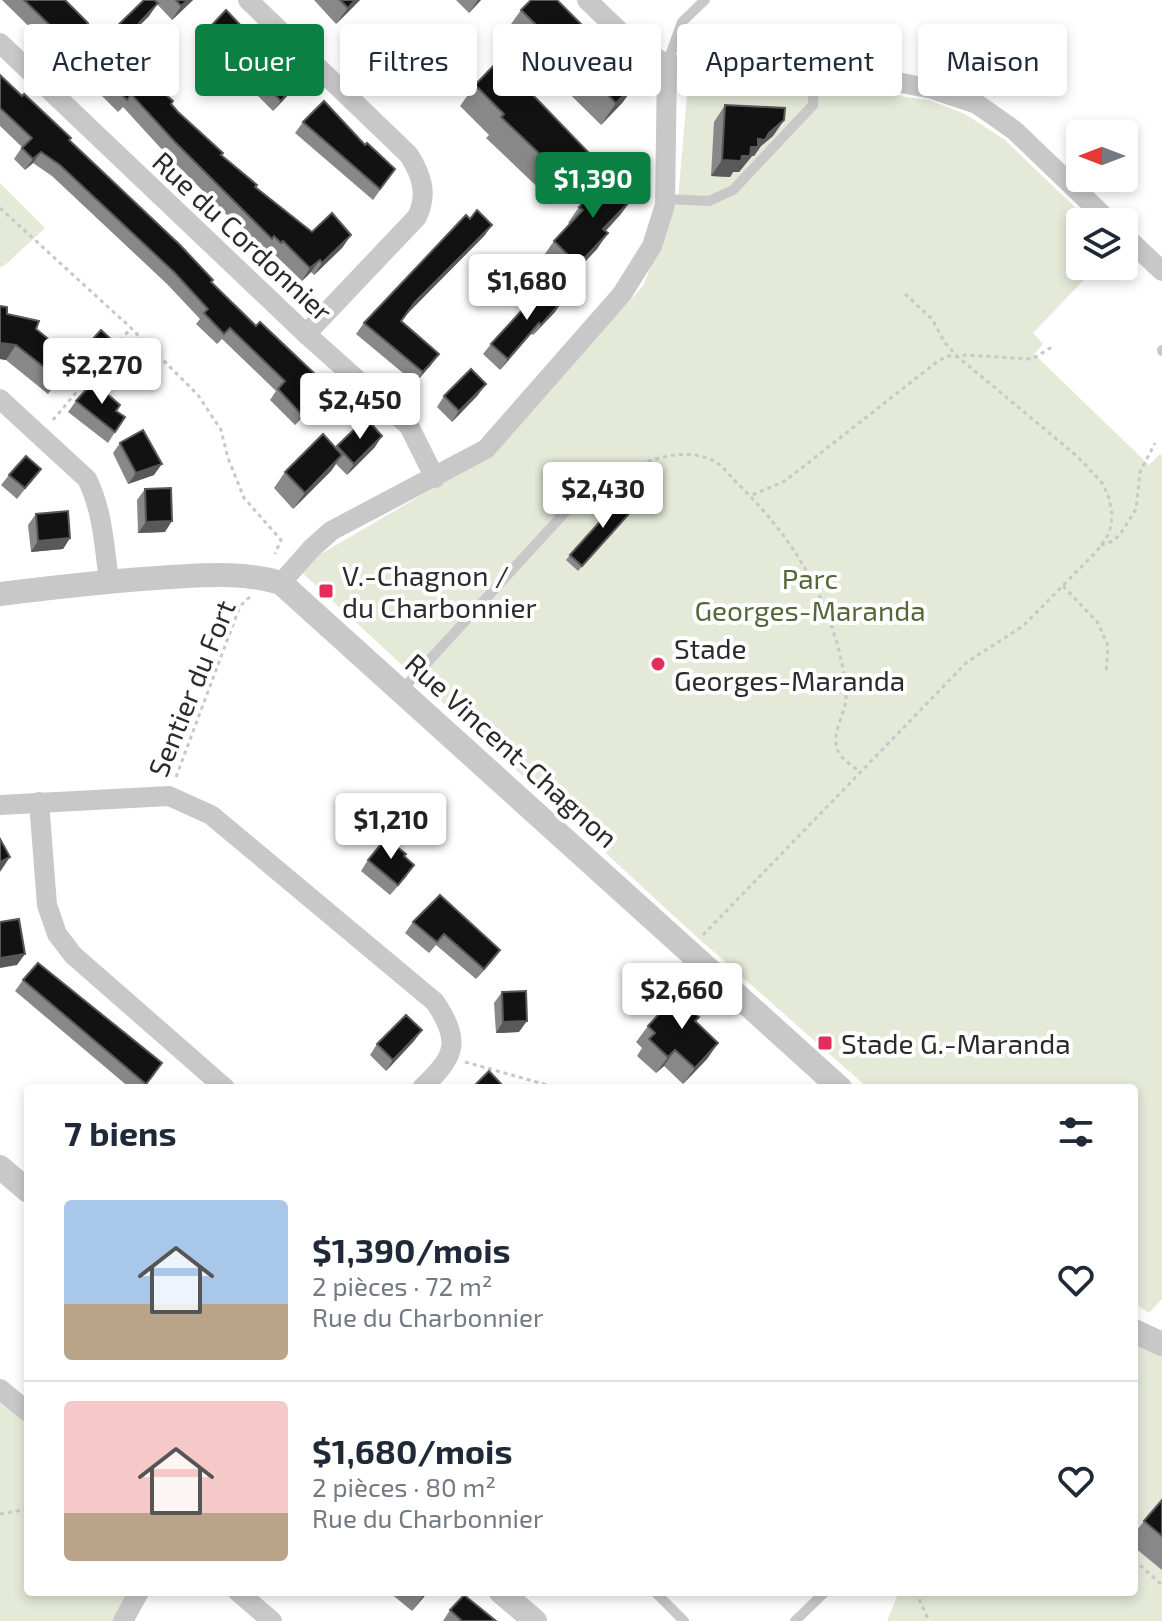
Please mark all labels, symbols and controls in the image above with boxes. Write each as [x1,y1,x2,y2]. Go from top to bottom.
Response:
chip: Acheter [24,24,179,96]
chip: Louer [195,24,324,96]
chip: Filtres [340,24,477,96]
chip: Nouveau [493,24,661,96]
chip: Appartement [677,24,902,96]
chip: Maison [918,24,1067,96]
north arrow [1066,120,1138,192]
map controls [1066,120,1138,280]
street label: Rue du Cordonnier [146,144,340,328]
pin: $1,390 [528,152,658,220]
text: $1,390 [553,162,633,193]
button: layers [1066,208,1138,280]
pin: $1,680 [462,254,592,322]
text: $1,680 [487,264,567,295]
pin: $2,270 [37,338,167,406]
text: $2,270 [61,348,143,379]
pin: $2,450 [295,373,425,441]
text: $2,450 [318,383,402,414]
pin: $2,430 [538,462,668,530]
text: $2,430 [561,472,645,503]
place label: V.-Chagnon / du Charbonnier [342,558,537,624]
park label: Parc Georges-Maranda [694,561,926,627]
marker: V.-Chagnon / du Charbonnier [317,582,335,600]
street label: Sentier du Fort [140,595,242,781]
place label: Stade Georges-Maranda [674,631,905,697]
street label: Rue Vincent-Chagnon [399,646,625,854]
marker: Stade Georges-Maranda [649,655,667,673]
pin: $1,210 [326,793,456,861]
text: $1,210 [353,803,429,834]
pin: $2,660 [617,963,747,1031]
text: $2,660 [640,973,724,1004]
place label: Stade G.-Maranda [841,1026,1071,1060]
marker: Stade G.-Maranda [816,1034,834,1052]
icon: filters [1054,1110,1098,1154]
text: 7 biens [64,1112,177,1153]
text: $1,390/mois [312,1229,511,1270]
icon: home [128,1232,224,1328]
icon: heart [1054,1258,1098,1302]
text: 2 pièces · 72 m² [312,1270,493,1301]
text: Rue du Charbonnier [312,1301,543,1332]
text: $1,680/mois [312,1430,512,1471]
icon: home [128,1433,224,1529]
icon: heart [1054,1459,1098,1503]
text: 2 pièces · 80 m² [312,1471,496,1502]
text: Rue du Charbonnier [312,1502,543,1533]

